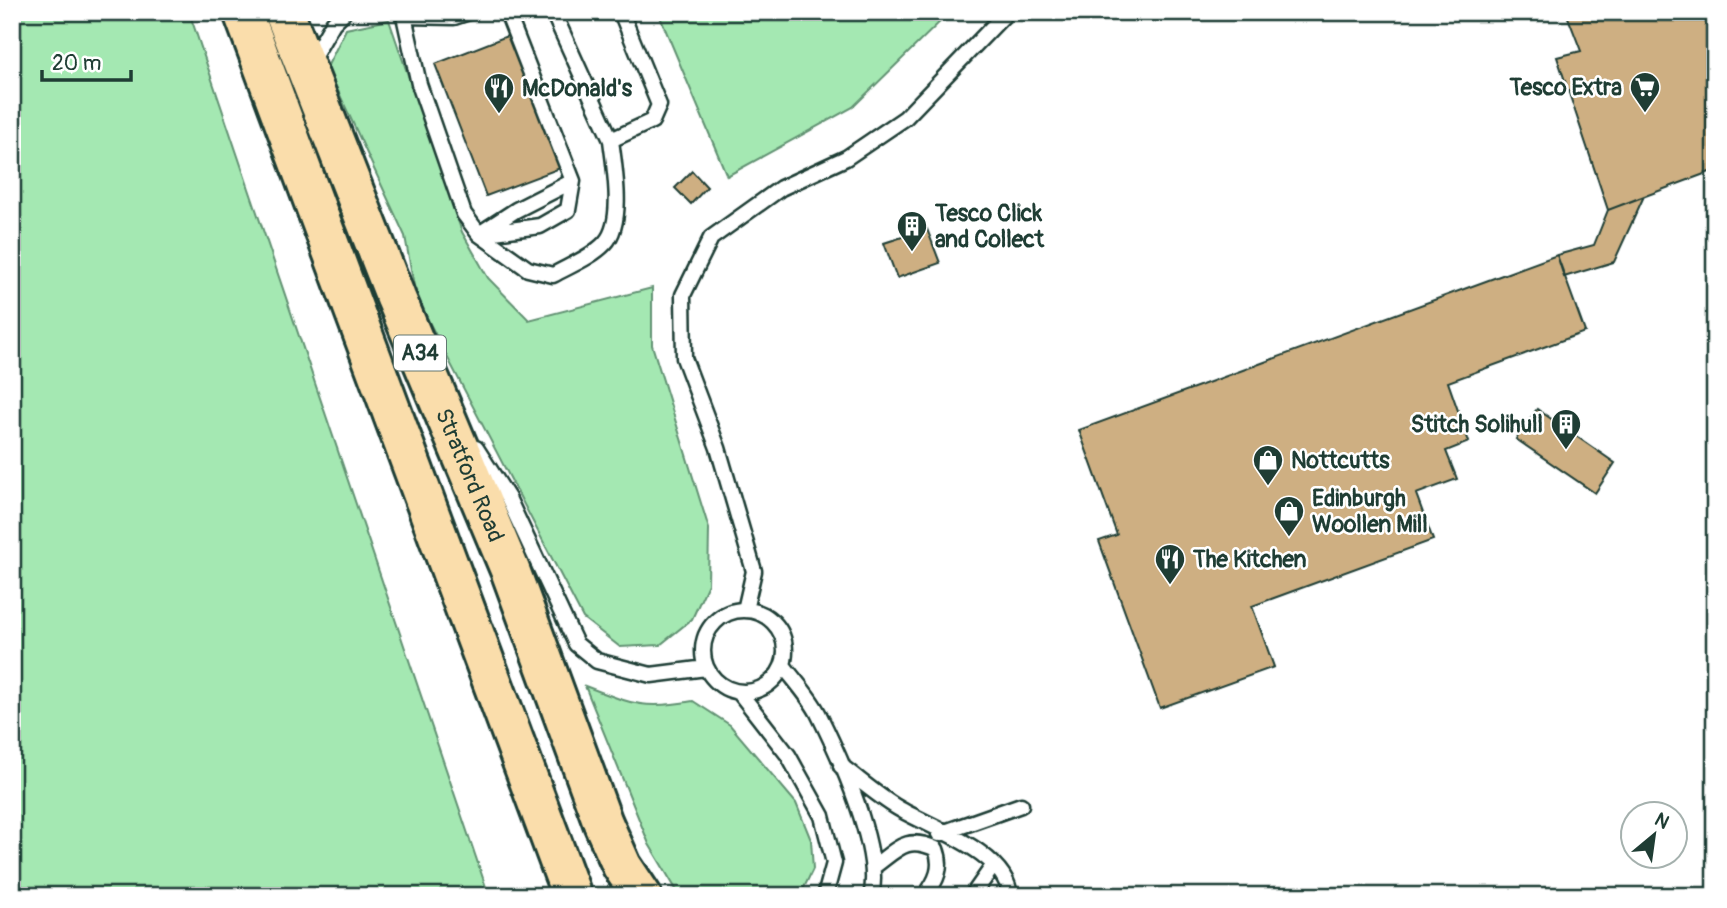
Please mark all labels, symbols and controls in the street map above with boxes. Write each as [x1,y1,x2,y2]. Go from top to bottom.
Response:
scale bar [42,38,131,82]
text: 20 m [52,50,101,77]
supermarket icon: Tesco Extra [1628,70,1662,114]
restaurant icon: McDonald's [482,71,516,115]
place label: Tesco Extra [1508,73,1622,102]
place label: McDonald's [522,74,633,103]
place label: Tesco Click and Collect [934,199,1045,254]
building icon: Tesco Click and Collect [895,209,929,253]
road number: A34 [394,336,446,370]
street label: Stratford Road [429,404,511,546]
building icon: Stitch Solihull [1549,407,1583,451]
place label: Stitch Solihull [1411,410,1543,439]
shop icon: Nottcutts [1251,443,1285,487]
place label: Nottcutts [1291,446,1390,475]
place label: Edinburgh Woollen Mill [1312,484,1428,539]
shop icon: Edinburgh Woollen Mill [1272,494,1306,538]
restaurant icon: The Kitchen [1153,542,1187,586]
place label: The Kitchen [1192,545,1306,574]
north arrow [1618,800,1688,870]
text: N [1650,807,1673,835]

